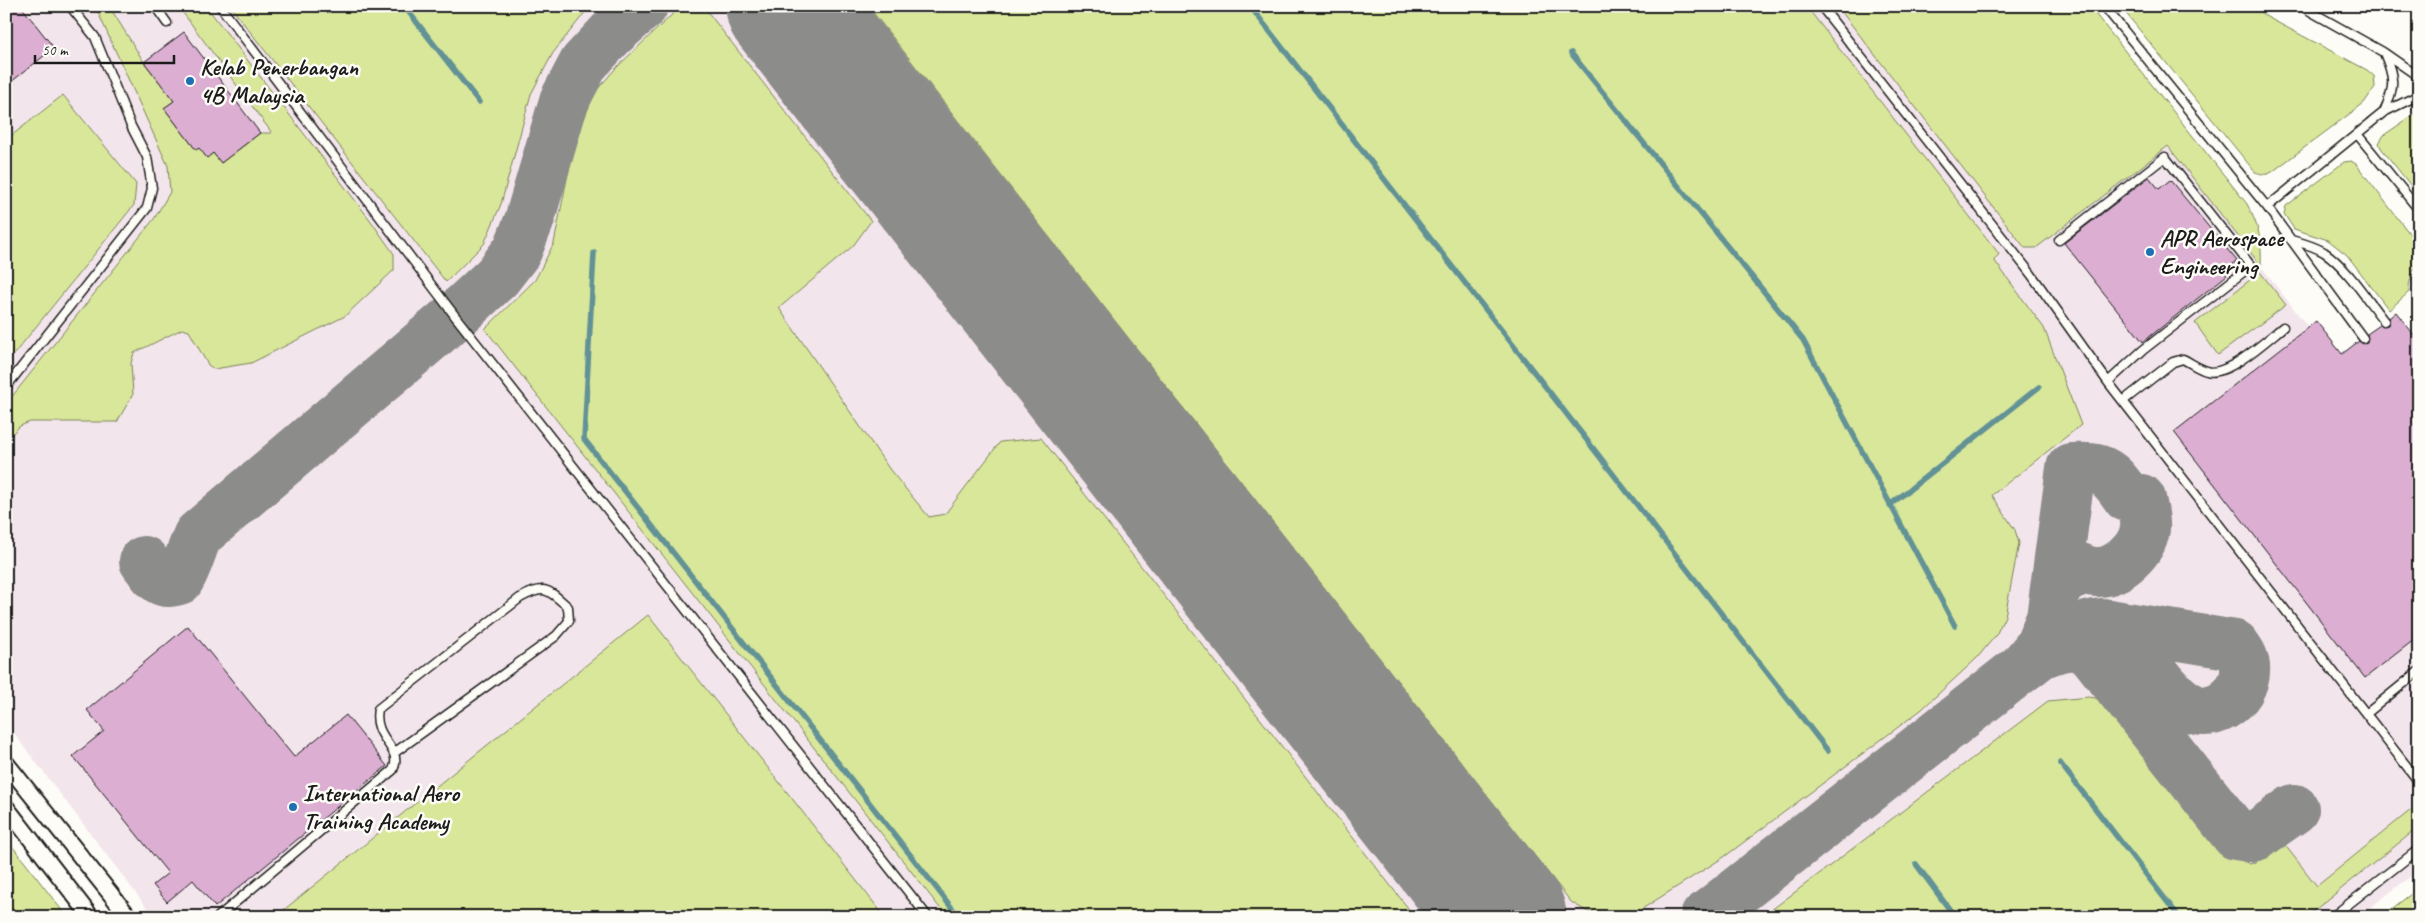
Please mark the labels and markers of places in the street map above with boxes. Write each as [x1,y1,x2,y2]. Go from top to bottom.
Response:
place label: Kelab Penerbangan 4B Malaysia [200,52,359,110]
marker: Kelab Penerbangan 4B Malaysia [184,75,196,87]
place label: APR Aerospace Engineering [2160,223,2285,281]
marker: APR Aerospace Engineering [2144,246,2156,258]
place label: International Aero Training Academy [303,778,461,836]
marker: International Aero Training Academy [287,801,299,813]

